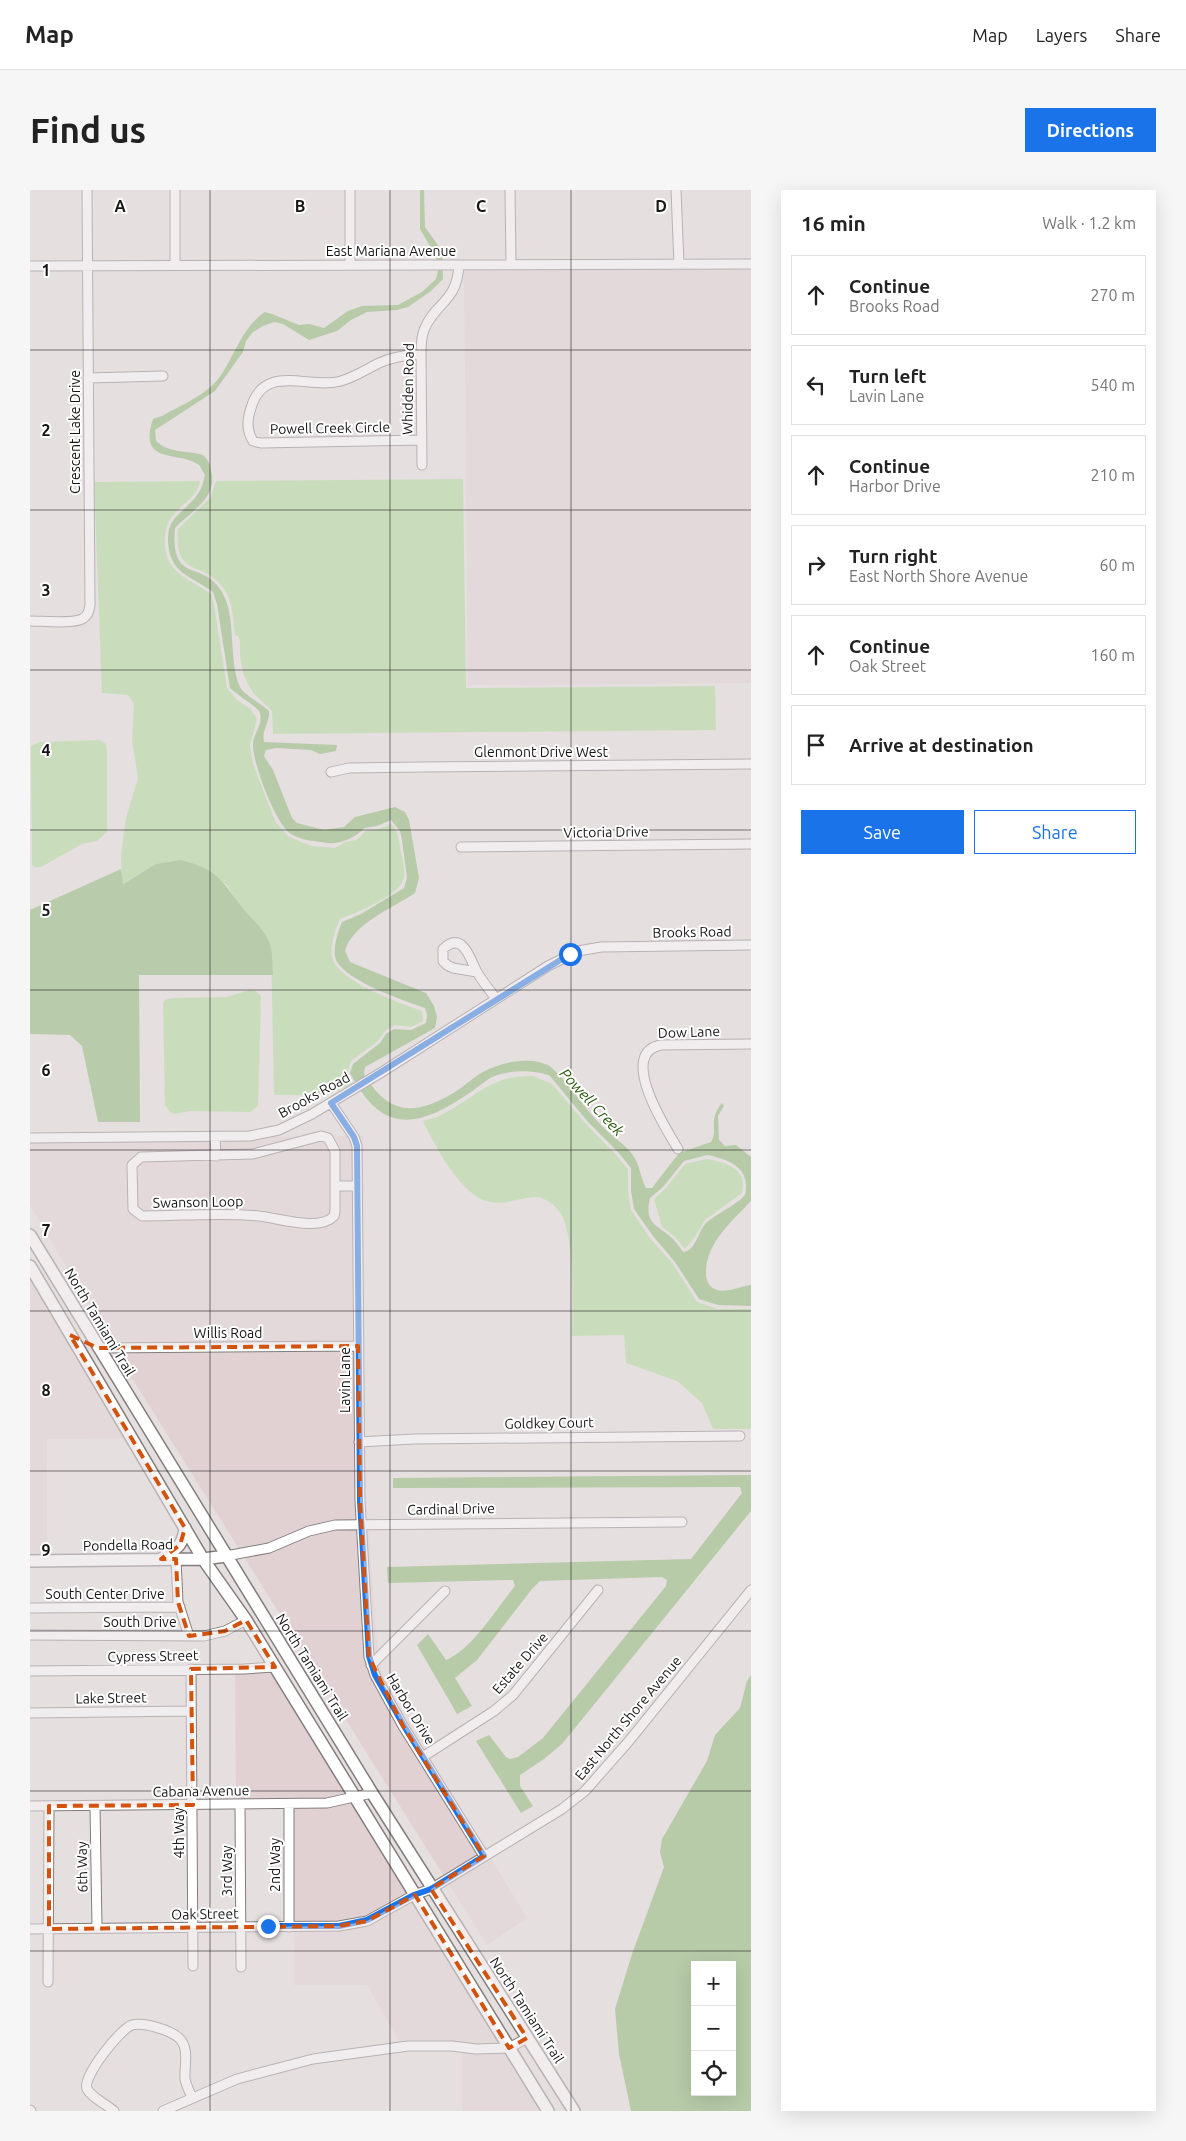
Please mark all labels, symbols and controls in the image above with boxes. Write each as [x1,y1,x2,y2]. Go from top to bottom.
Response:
text: Map [25,21,74,48]
text: Map [972,25,1008,45]
text: Layers [1036,25,1087,45]
text: Share [1115,25,1161,45]
button: Directions [1025,108,1156,152]
text: Find us [30,110,146,150]
text: A [114,197,126,215]
text: B [295,197,305,215]
text: C [476,197,486,215]
text: D [655,197,667,215]
text: 16 min [801,211,866,235]
text: Walk · 1.2 km [1042,214,1136,232]
street label: East Mariana Avenue [326,243,456,259]
text: 1 [41,261,51,279]
text: Continue [849,275,930,297]
icon: ahead [802,281,830,309]
text: 270 m [1090,286,1135,304]
text: Brooks Road [849,297,940,315]
street label: Whidden Road [399,343,417,435]
text: Turn left [849,365,927,387]
street label: Crescent Lake Drive [67,370,83,494]
icon: left [802,371,830,399]
text: 540 m [1090,376,1135,394]
text: Lavin Lane [849,387,924,405]
street label: Powell Creek Circle [270,419,390,437]
text: 2 [41,421,51,439]
text: Continue [849,455,930,477]
icon: ahead [802,461,830,489]
text: 210 m [1090,466,1135,484]
text: Harbor Drive [849,477,941,495]
text: Turn right [849,545,937,567]
icon: right [802,551,830,579]
text: 60 m [1099,556,1135,574]
text: East North Shore Avenue [849,567,1028,585]
text: 3 [41,581,51,599]
text: Continue [849,635,930,657]
icon: ahead [802,641,830,669]
text: 160 m [1090,646,1135,664]
text: Oak Street [849,657,926,675]
icon: arrive [802,731,830,759]
text: Arrive at destination [849,734,1034,756]
text: 4 [41,741,51,759]
street label: Glenmont Drive West [474,744,608,760]
button: Save [801,810,964,854]
button: Share [974,810,1136,854]
street label: Victoria Drive [563,823,649,841]
text: 5 [41,901,51,919]
street label: Brooks Road [652,923,732,941]
route start [559,943,582,966]
street label: Dow Lane [658,1023,720,1041]
text: 6 [41,1061,51,1079]
water label: Powell Creek [556,1065,628,1139]
street label: Brooks Road [275,1069,353,1121]
street label: Swanson Loop [153,1193,243,1211]
text: 7 [41,1221,51,1239]
street label: North Tamiami Trail [62,1265,139,1379]
street label: Willis Road [194,1325,262,1341]
street label: Lavin Lane [337,1347,353,1413]
text: 8 [41,1381,51,1399]
street label: Goldkey Court [504,1414,594,1432]
street label: Cardinal Drive [407,1500,495,1518]
street label: Pondella Road [83,1536,173,1554]
text: 9 [41,1541,51,1559]
street label: South Center Drive [45,1586,165,1602]
street label: North Tamiami Trail [273,1611,352,1724]
street label: South Drive [103,1614,177,1630]
street label: Estate Drive [489,1629,551,1697]
street label: Cypress Street [107,1647,199,1665]
street label: East North Shore Avenue [571,1653,685,1783]
street label: Harbor Drive [383,1670,439,1748]
street label: Lake Street [75,1689,147,1707]
street label: Cabana Avenue [152,1782,250,1800]
street label: 4th Way [171,1807,187,1859]
street label: 2nd Way [267,1838,283,1892]
street label: 6th Way [74,1841,90,1893]
street label: 3rd Way [219,1845,235,1897]
street label: Oak Street [171,1905,239,1923]
route end [257,1915,280,1938]
street label: North Tamiami Trail [487,1954,567,2066]
map controls [691,1961,736,2096]
button: + [691,1961,736,2006]
button: − [691,2006,736,2051]
button: locate [691,2051,736,2096]

